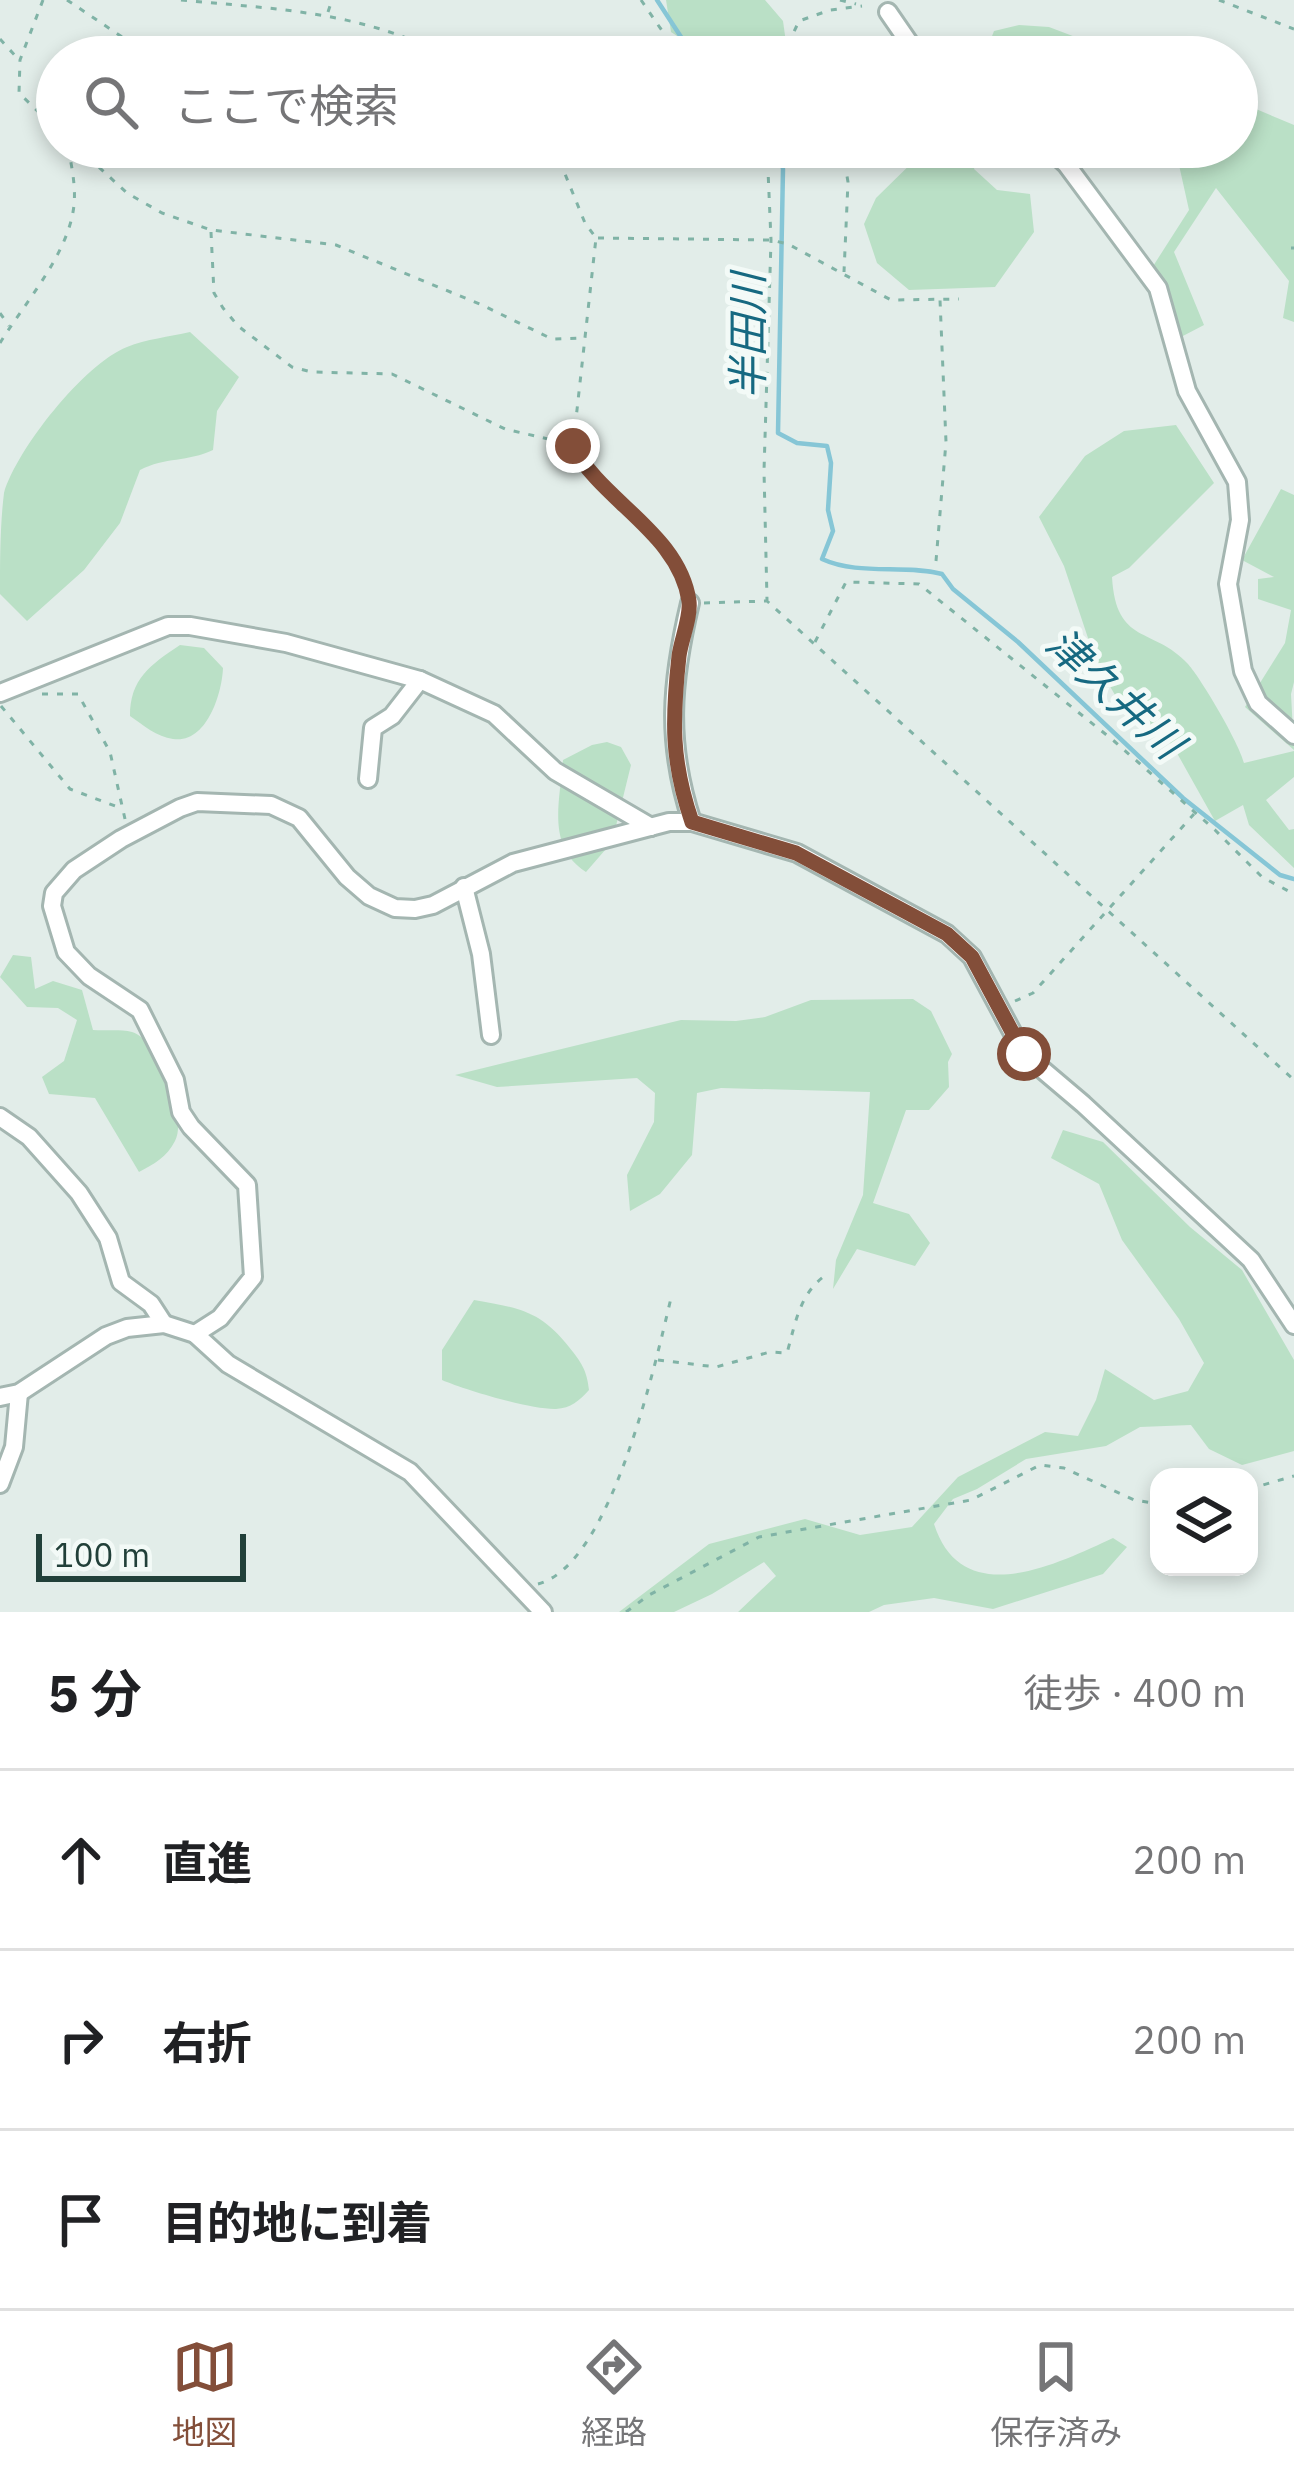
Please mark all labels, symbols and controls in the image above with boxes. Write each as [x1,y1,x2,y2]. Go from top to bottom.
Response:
search box [36,36,1258,168]
icon: search [78,69,144,135]
text: ここで検索 [174,76,399,134]
water label: 半田川 [720,269,775,399]
route end [546,419,600,473]
water label: 津久井川 [1035,615,1198,773]
route start [997,1027,1051,1081]
map controls [1150,1468,1258,1576]
button: layers [1150,1468,1258,1576]
scale bar [36,1528,246,1581]
text: 100 m [54,1533,150,1576]
text: 5 分 [48,1660,142,1726]
text: 徒歩 · 400 m [1023,1667,1246,1718]
icon: ahead [48,1827,114,1893]
text: 直進 [162,1833,252,1891]
text: 200 m [1133,1834,1246,1885]
icon: right [48,2007,114,2073]
text: 右折 [162,2013,252,2071]
text: 200 m [1133,2014,1246,2065]
icon: arrive [48,2187,114,2253]
text: 目的地に到着 [162,2193,432,2251]
tab: 地図 [172,2334,238,2454]
tab: 経路 [581,2334,647,2454]
tab: 保存済み [990,2334,1122,2454]

